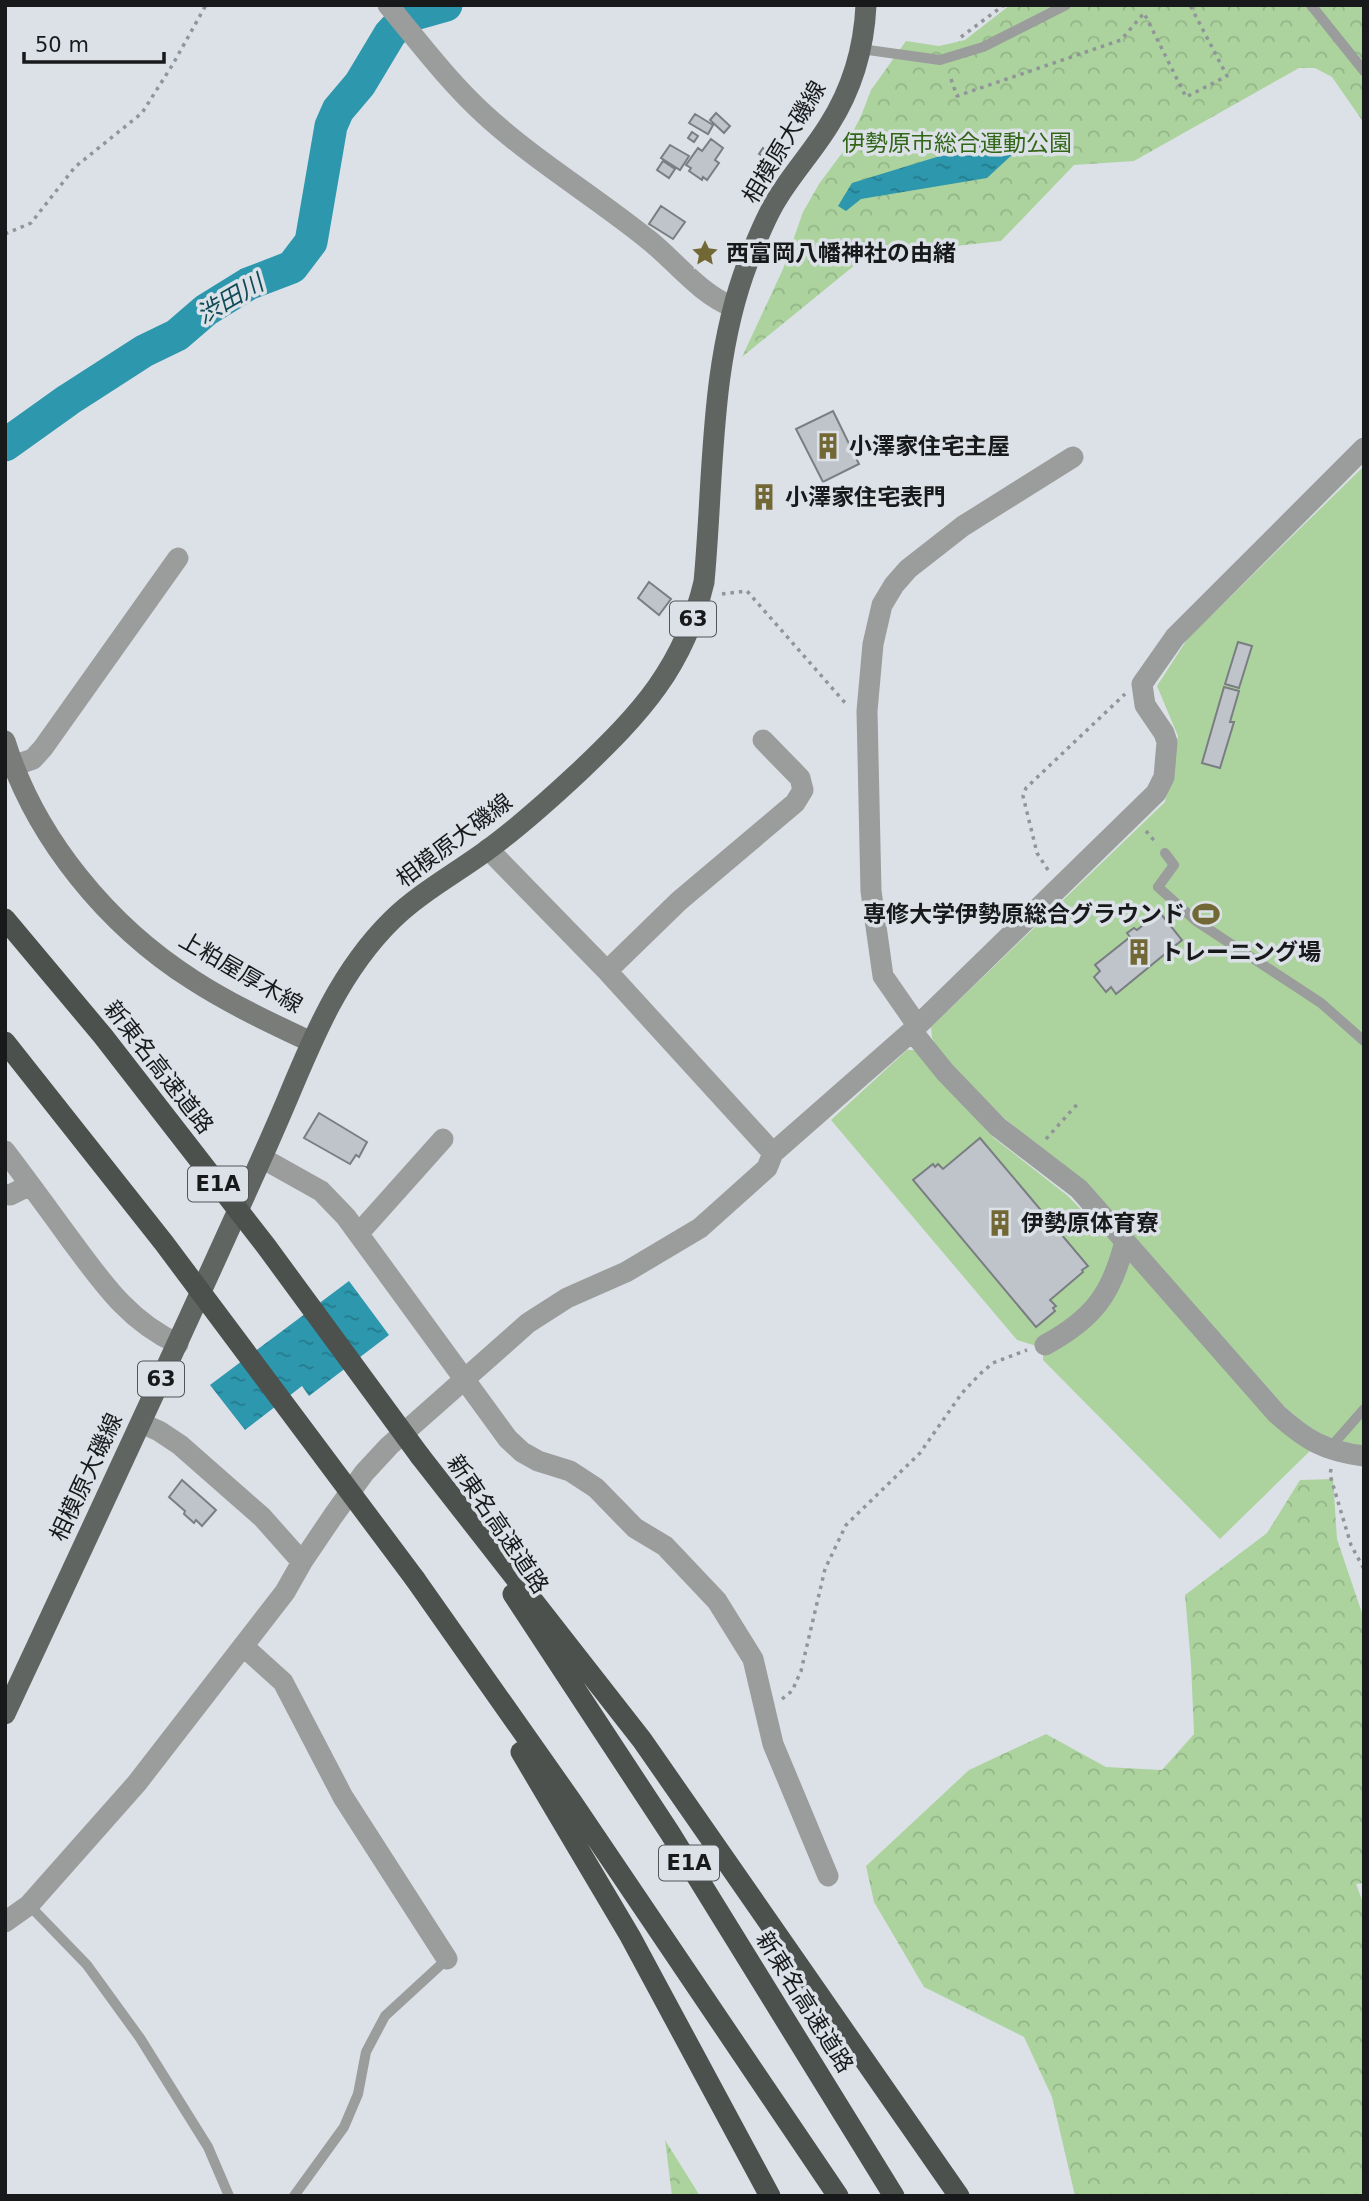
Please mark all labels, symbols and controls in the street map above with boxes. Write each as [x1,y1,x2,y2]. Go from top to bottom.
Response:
scale bar [24,21,164,65]
text: 50 m [35,33,89,57]
street label: 相模原大磯線 [737,76,831,208]
park label: 伊勢原市総合運動公園 [842,130,1072,156]
place icon: 西富岡八幡神社の由緒 [690,238,720,268]
place label: 西富岡八幡神社の由緒 [726,240,956,266]
water label: 渋田川 [192,267,271,329]
building icon: 小澤家住宅主屋 [813,431,843,461]
place label: 小澤家住宅主屋 [849,433,1010,459]
building icon: 小澤家住宅表門 [749,482,779,512]
place label: 小澤家住宅表門 [785,484,946,510]
road number: 63 [670,602,716,636]
street label: 相模原大磯線 [391,788,517,892]
sports icon: 専修大学伊勢原総合グラウンド [1191,899,1221,929]
place label: 専修大学伊勢原総合グラウンド [863,901,1185,927]
street label: 上粕屋厚木線 [175,926,307,1018]
building icon: トレーニング場 [1124,937,1154,967]
place label: トレーニング場 [1160,939,1321,965]
street label: 新東名高速道路 [99,996,219,1138]
road number: E1A [188,1166,248,1202]
building icon: 伊勢原体育寮 [985,1208,1015,1238]
place label: 伊勢原体育寮 [1021,1210,1159,1236]
road number: 63 [138,1362,184,1396]
street label: 相模原大磯線 [45,1409,127,1545]
street label: 新東名高速道路 [442,1450,554,1598]
road number: E1A [659,1846,719,1881]
street label: 新東名高速道路 [751,1927,859,2077]

